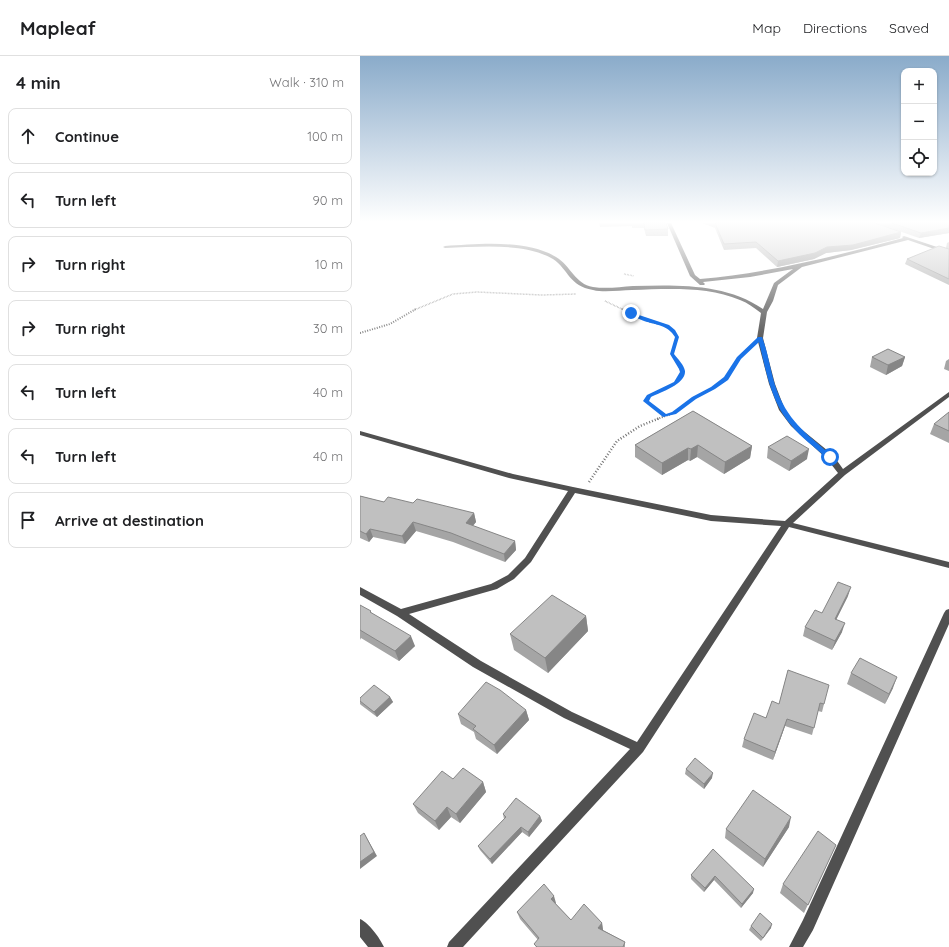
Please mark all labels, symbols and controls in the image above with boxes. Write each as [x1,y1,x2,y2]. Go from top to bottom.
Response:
text: Mapleaf [20,16,96,40]
text: Map [752,19,781,37]
text: Directions [803,19,867,37]
text: Saved [889,19,929,37]
map controls [901,68,937,176]
button: + [901,68,937,104]
text: 4 min [16,72,61,93]
text: Walk · 310 m [269,74,344,90]
button: − [901,104,937,140]
icon: ahead [17,125,39,147]
text: Continue [55,127,119,146]
text: 100 m [307,128,343,144]
button: locate [901,140,937,176]
icon: left [17,189,39,211]
text: Turn left [55,191,117,210]
text: 90 m [313,192,343,208]
icon: right [17,253,39,275]
text: Turn right [55,255,126,274]
text: 10 m [315,256,343,272]
route end [622,304,640,322]
icon: right [17,317,39,339]
text: Turn right [55,319,126,338]
text: 30 m [313,320,343,336]
icon: left [17,381,39,403]
text: Turn left [55,383,117,402]
text: 40 m [313,384,343,400]
icon: left [17,445,39,467]
text: Turn left [55,447,117,466]
text: 40 m [313,448,343,464]
route start [821,448,839,466]
icon: arrive [17,509,39,531]
text: Arrive at destination [55,511,204,530]

